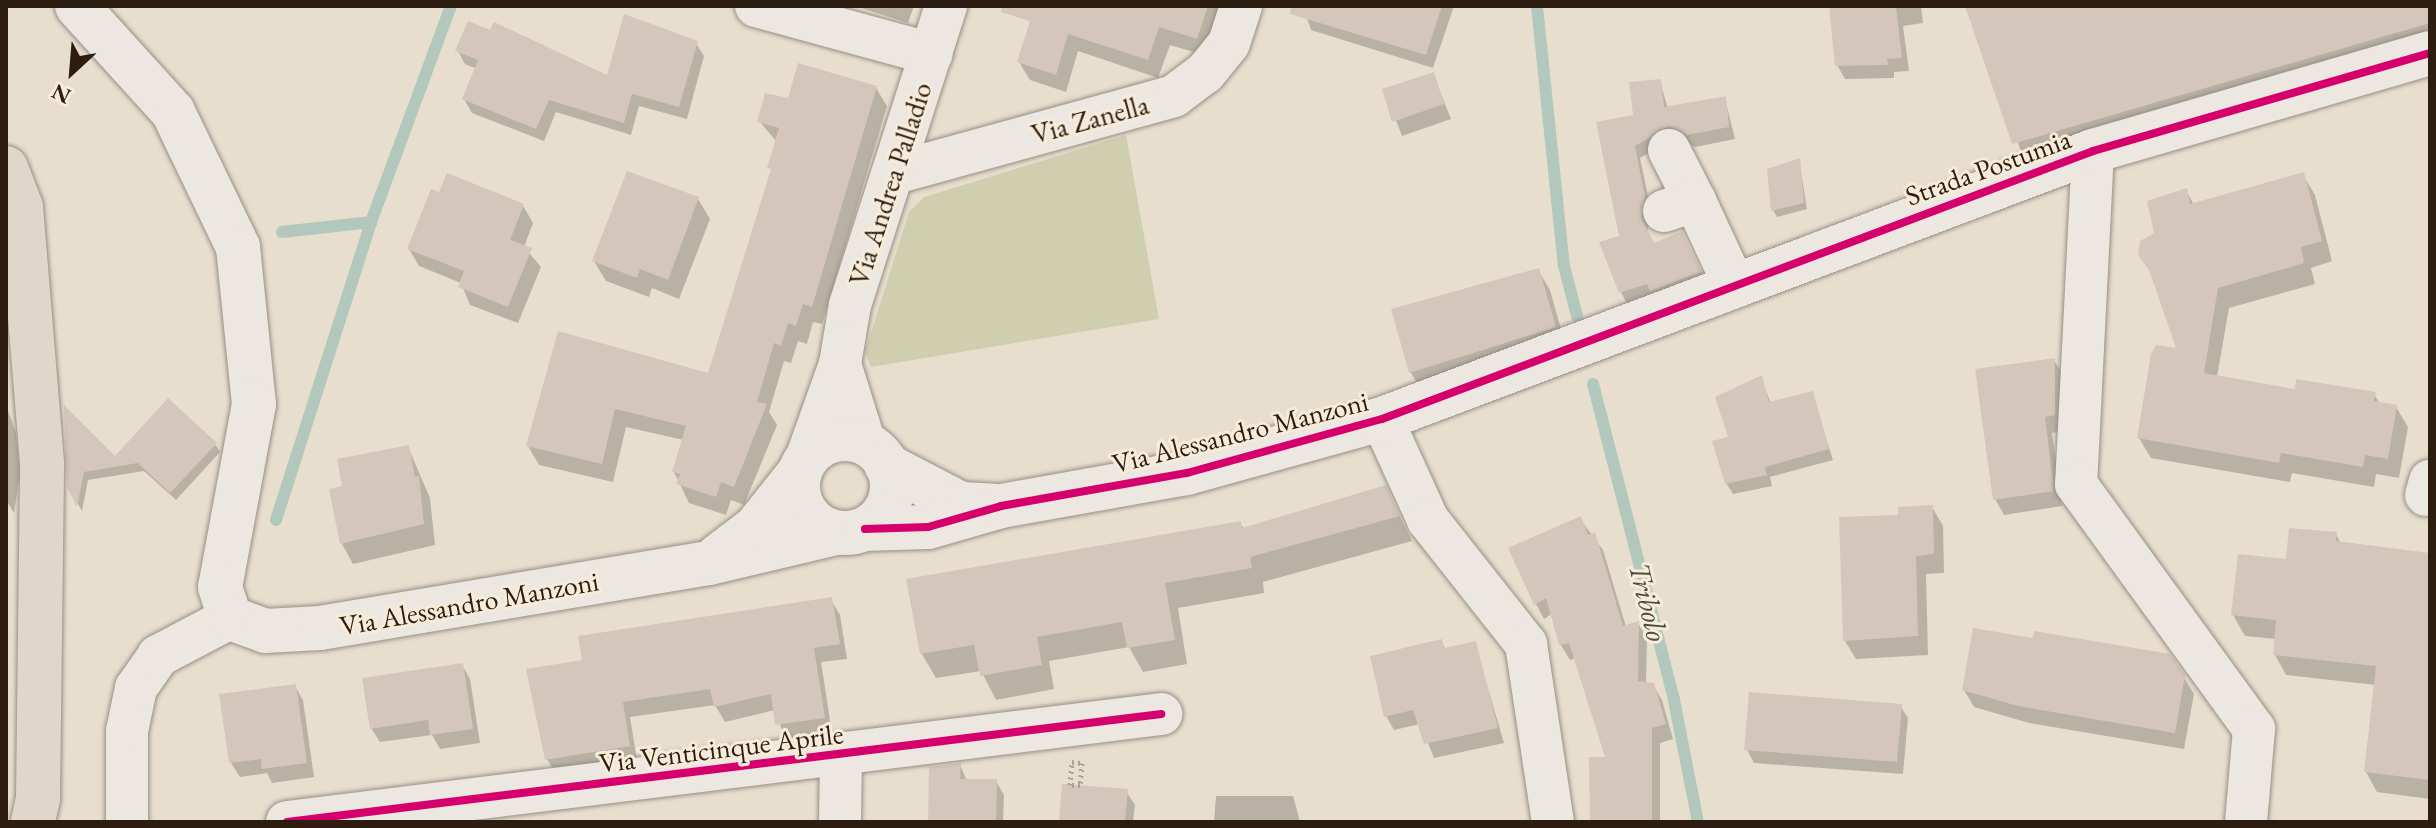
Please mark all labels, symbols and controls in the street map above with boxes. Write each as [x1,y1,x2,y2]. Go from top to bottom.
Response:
north arrow [32,32,112,112]
text: N [47,77,76,111]
street label: Via Andrea Palladio [841,78,939,290]
street label: Via Zanella [1028,87,1152,151]
street label: Strada Postumia [1901,122,2075,212]
street label: Via Alessandro Manzoni [1109,384,1371,480]
water label: Tribolo [1621,559,1675,645]
street label: Via Alessandro Manzoni [337,564,601,642]
street label: Via Venticinque Aprile [597,716,845,780]

